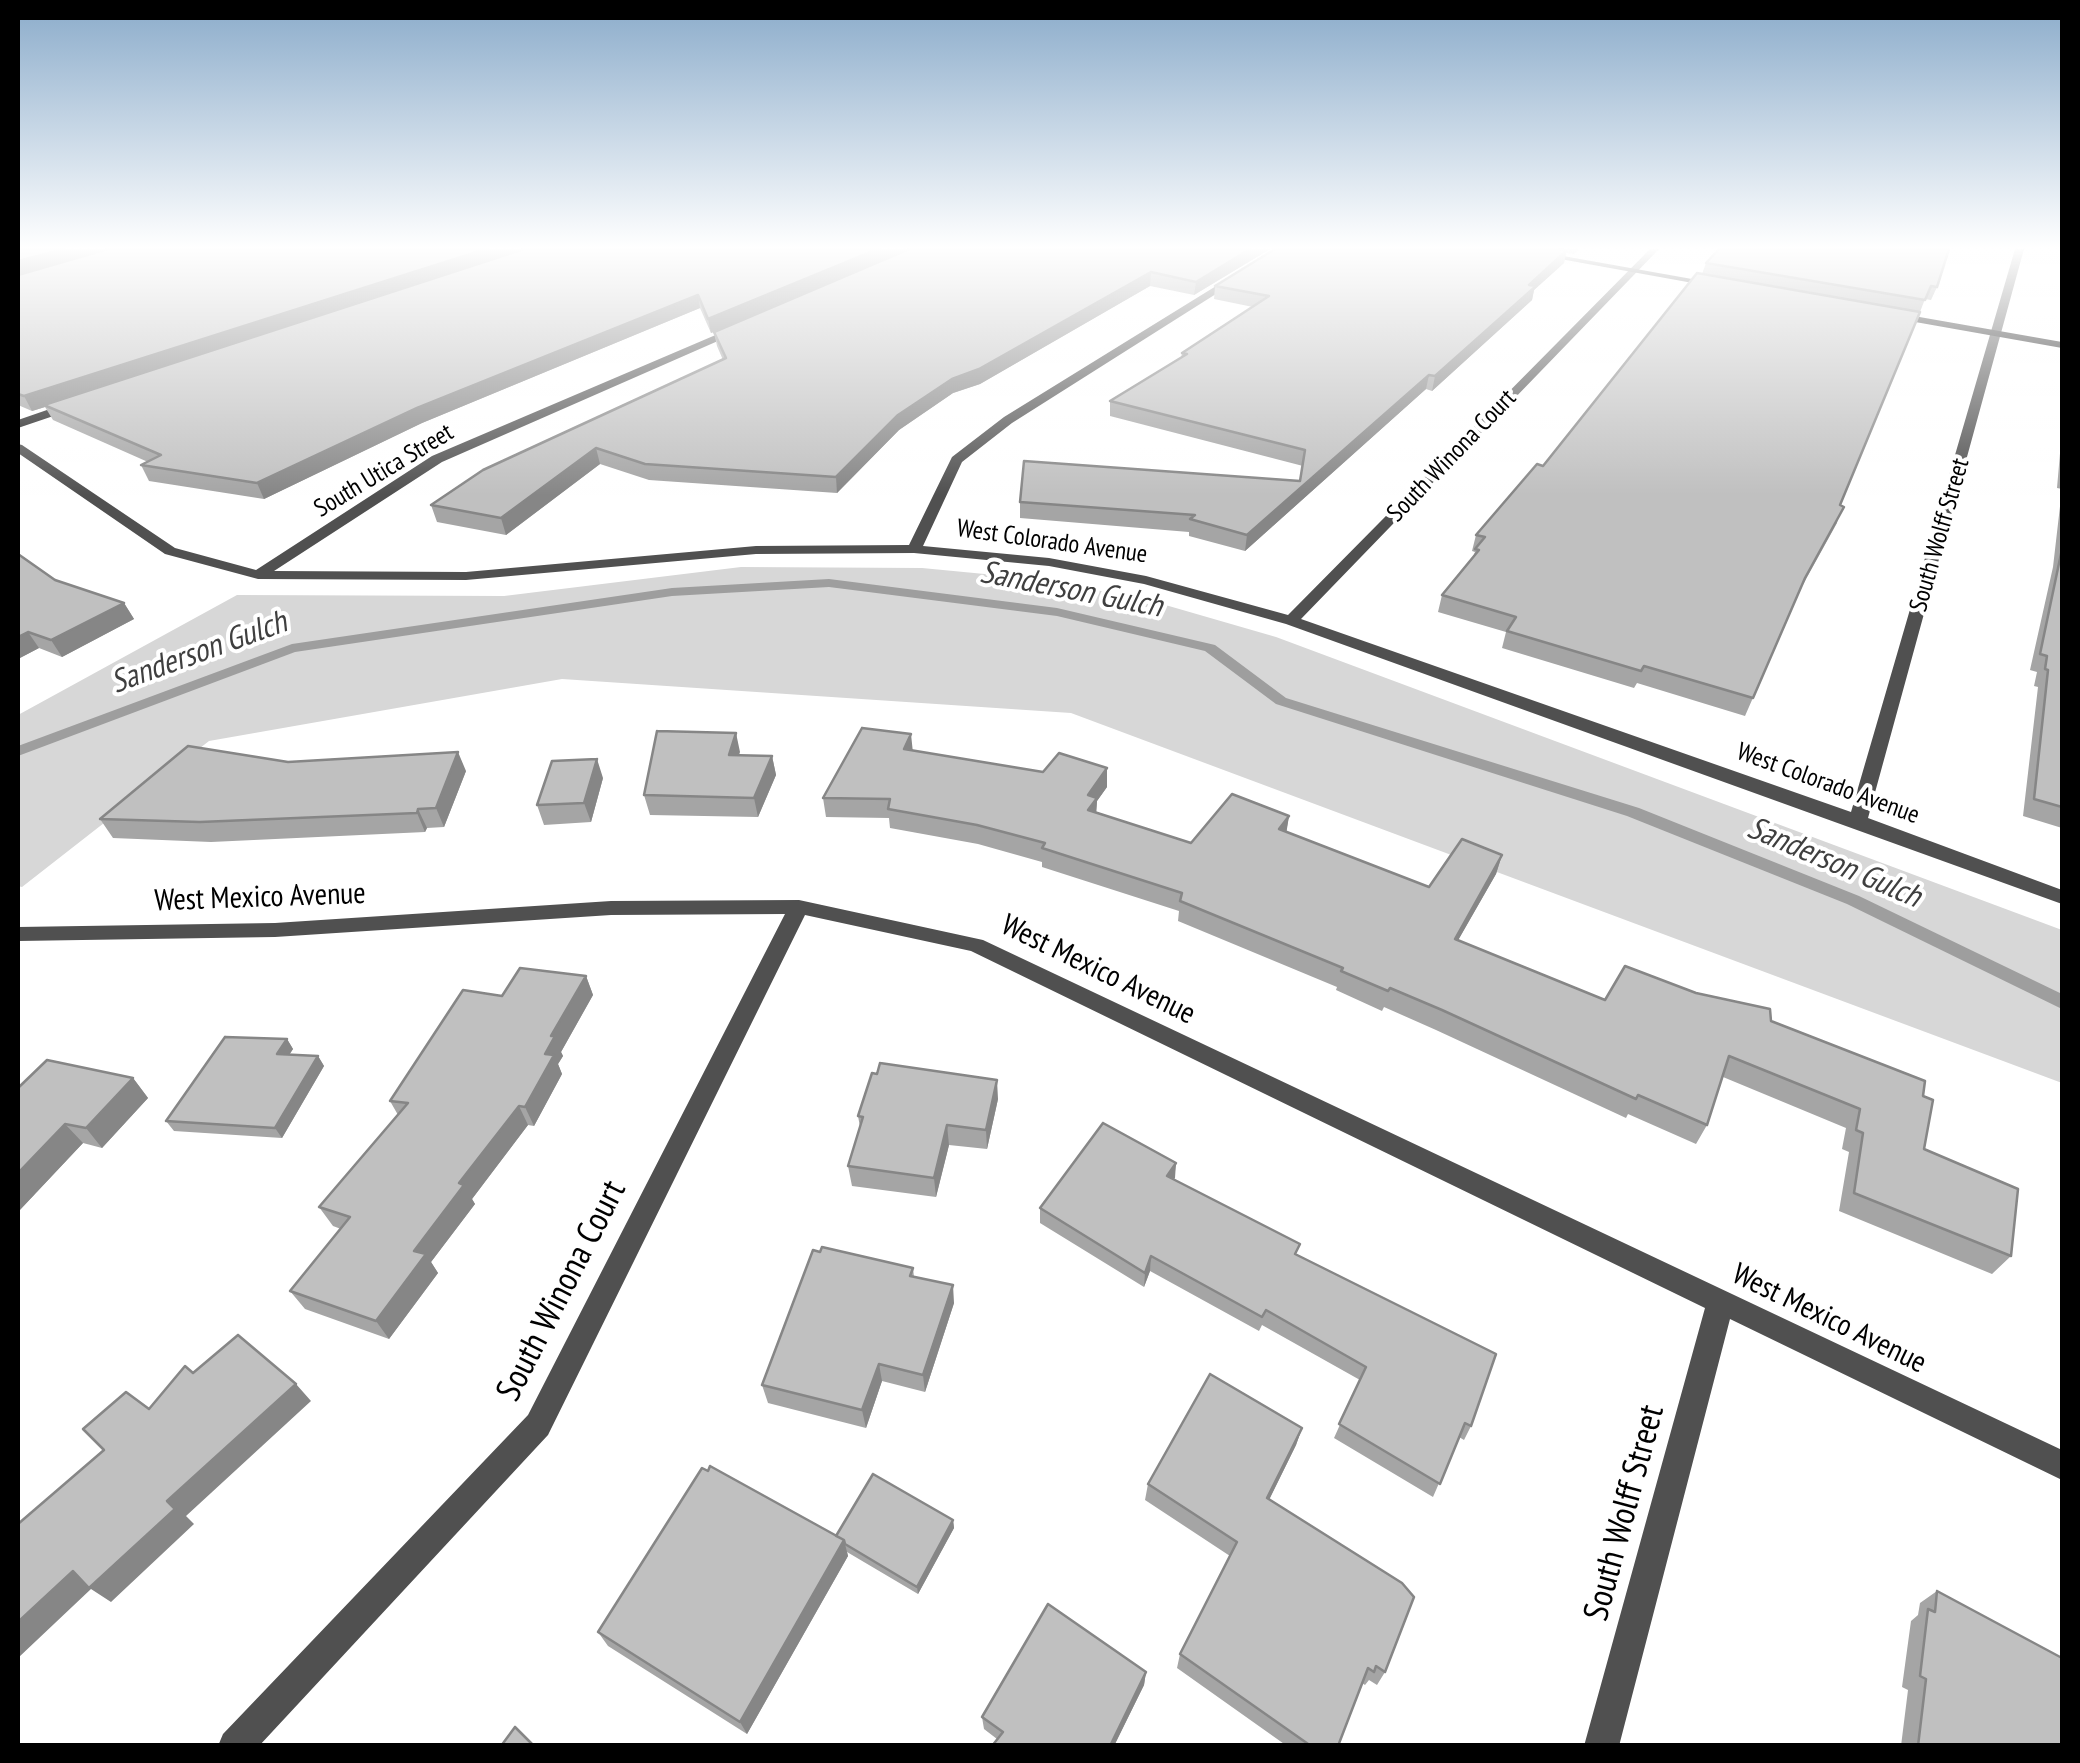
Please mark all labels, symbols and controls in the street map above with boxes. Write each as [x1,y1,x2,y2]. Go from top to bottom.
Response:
street label: South Winona Court [1381,384,1523,528]
street label: South Utica Street [309,418,459,524]
street label: South Wolff Street [1904,455,1976,615]
street label: West Colorado Avenue [955,514,1149,570]
water label: Sanderson Gulch [977,554,1165,626]
water label: Sanderson Gulch [106,603,292,703]
street label: West Colorado Avenue [1733,737,1923,831]
water label: Sanderson Gulch [1742,809,1926,917]
street label: West Mexico Avenue [154,876,366,920]
street label: West Mexico Avenue [995,907,1201,1033]
street label: South Winona Court [488,1174,636,1408]
street label: West Mexico Avenue [1726,1256,1932,1382]
street label: South Wolff Street [1576,1401,1674,1625]

